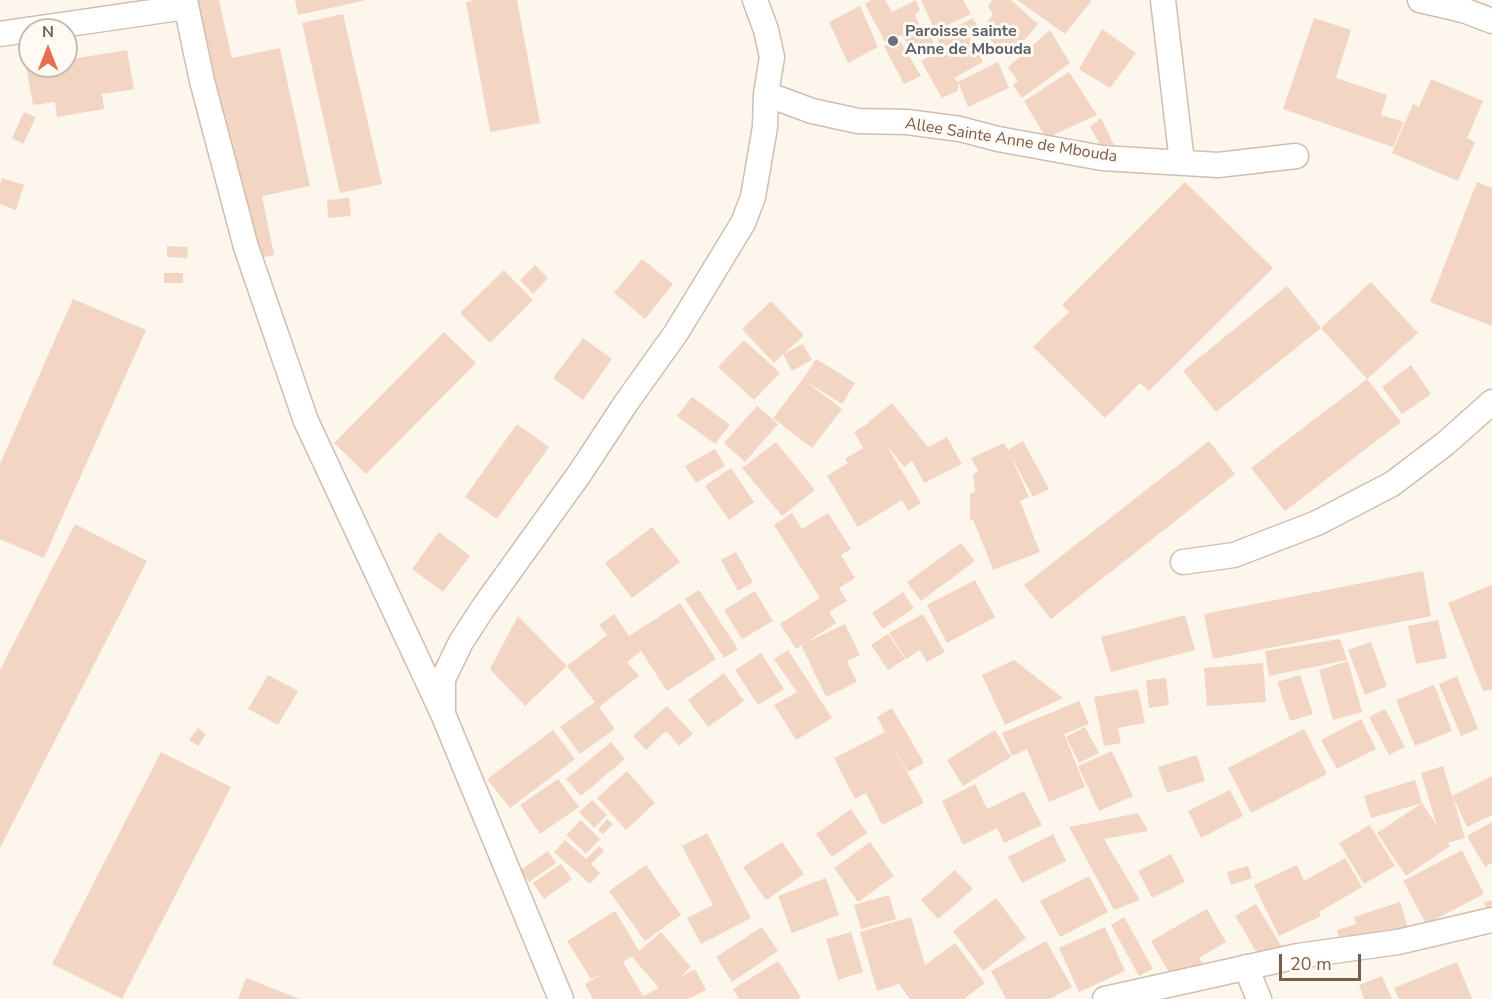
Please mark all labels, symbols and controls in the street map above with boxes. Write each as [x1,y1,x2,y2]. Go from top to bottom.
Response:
north arrow [18,18,78,78]
text: N [42,21,54,43]
place label: Paroisse sainte Anne de Mbouda [905,22,1032,60]
marker: Paroisse sainte Anne de Mbouda [886,34,900,48]
street label: Allee Sainte Anne de Mbouda [904,115,1118,167]
scale bar [1282,942,1364,980]
text: 20 m [1290,952,1332,976]

